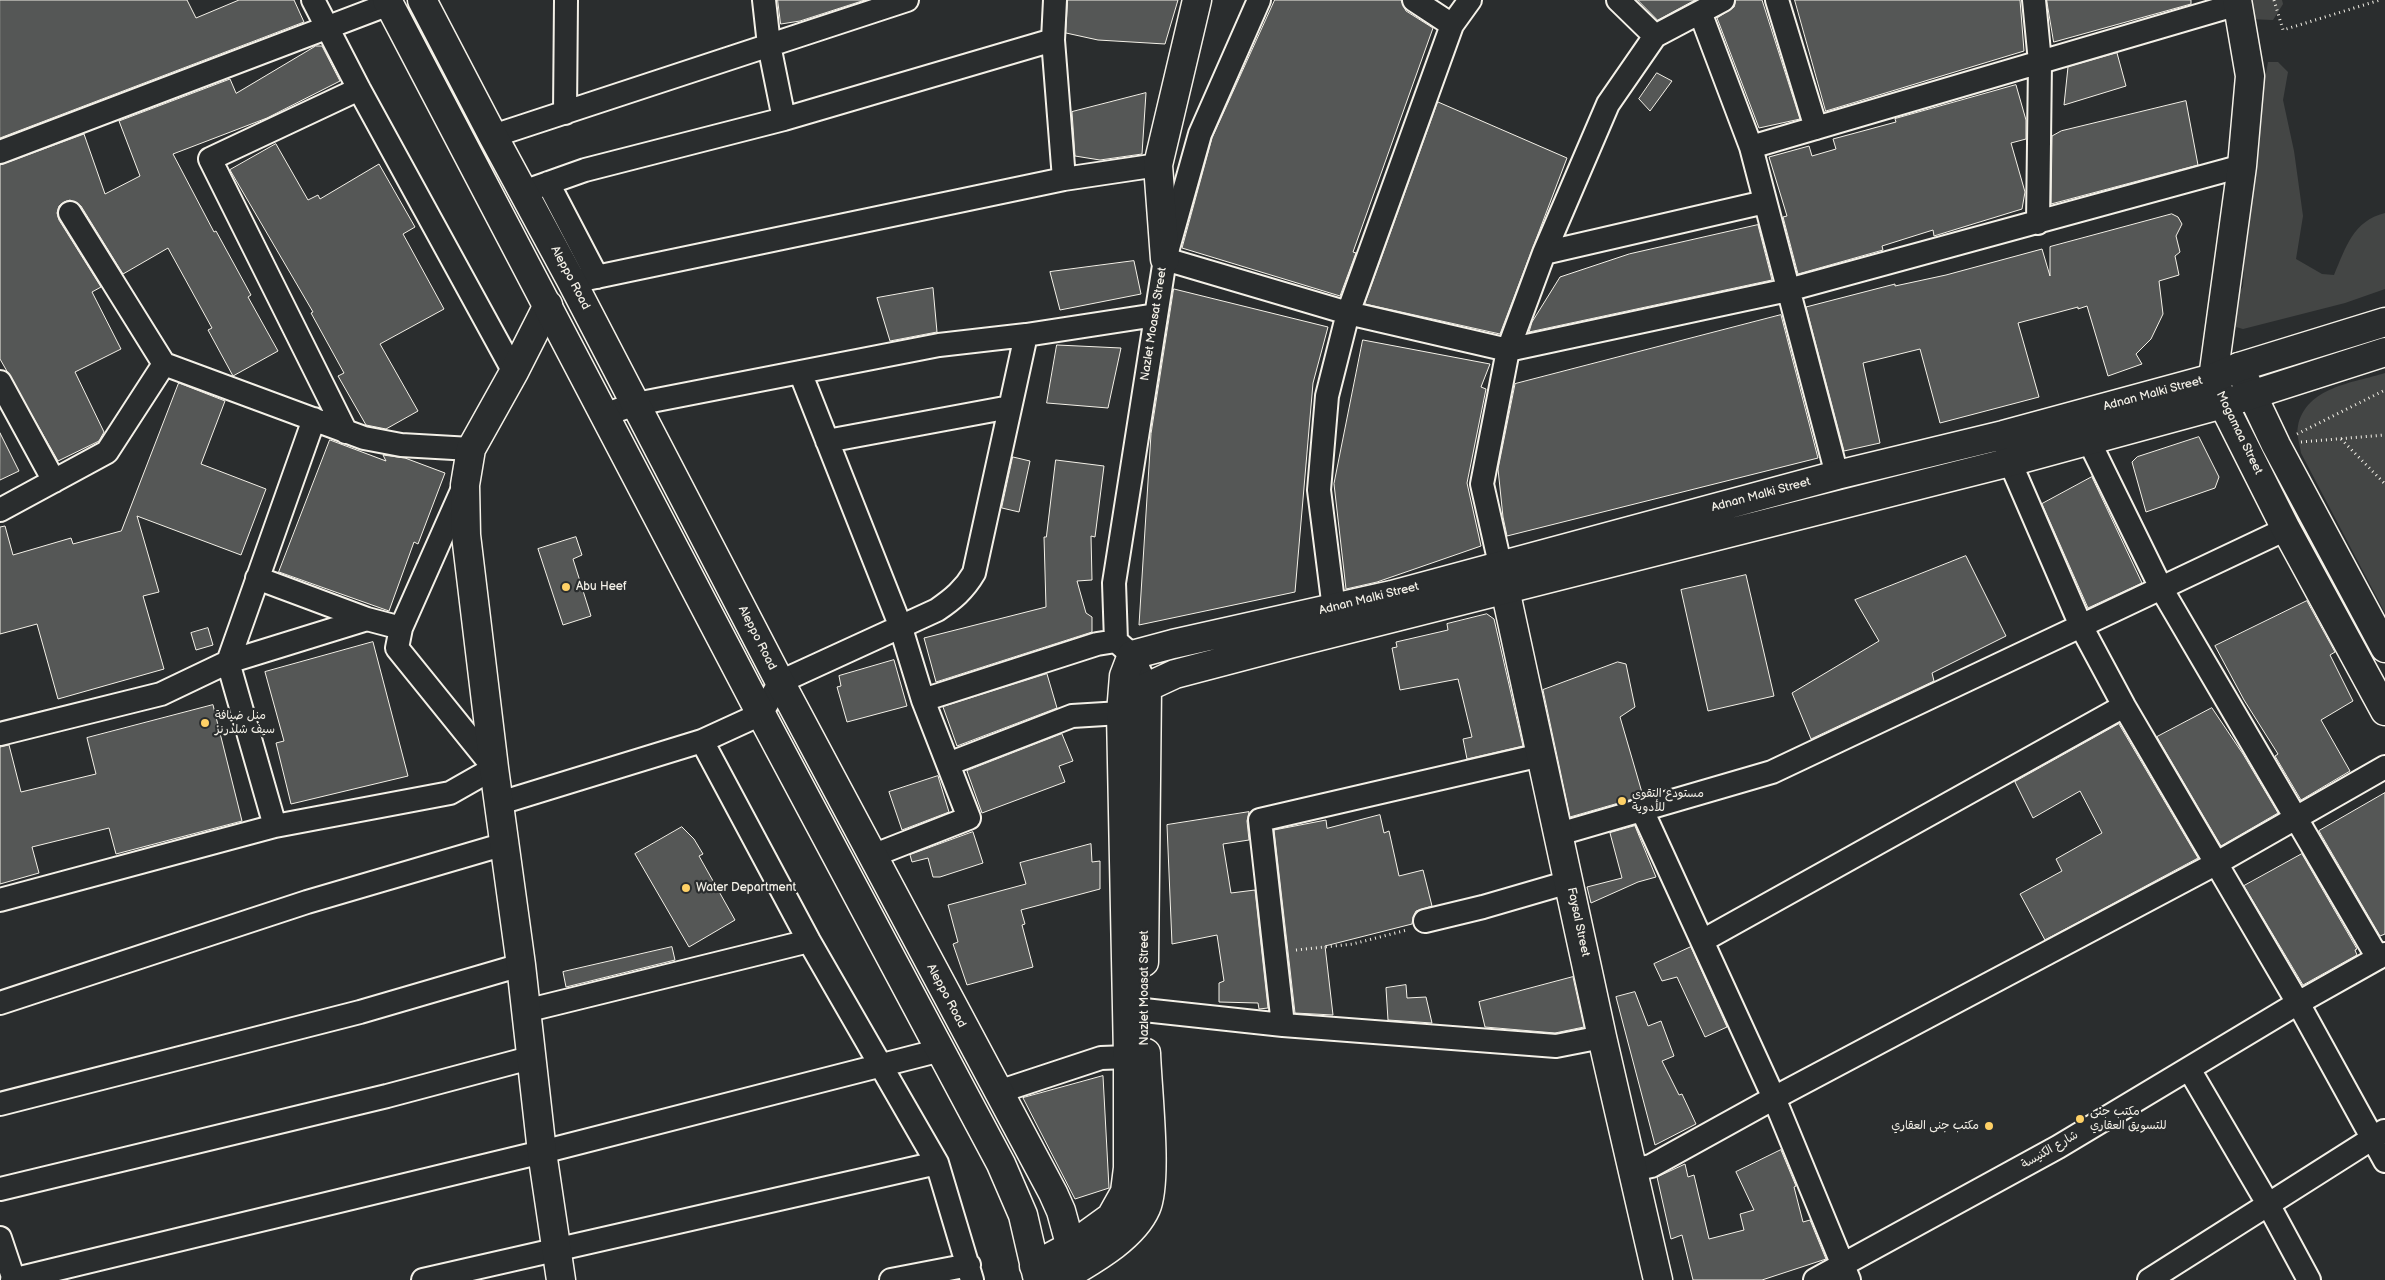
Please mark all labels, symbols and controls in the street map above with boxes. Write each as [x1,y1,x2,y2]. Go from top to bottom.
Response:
street label: Aleppo Road [547,244,593,312]
street label: Nazlet Moasat Street [1138,266,1170,382]
street label: Adnan Malki Street [2102,374,2204,414]
street label: Mogamaa Street [2213,389,2265,477]
street label: Adnan Malki Street [1710,475,1812,515]
place label: Abu Heef [576,580,627,594]
street label: Adnan Malki Street [1318,580,1420,618]
marker: Abu Heef [560,581,572,593]
street label: Aleppo Road [735,604,779,672]
place label: منل ضيافة سيف شلدرنز [215,709,275,737]
marker: منل ضيافة سيف شلدرنز [199,717,211,729]
place label: مستودع التقوى للأدوية [1632,787,1704,815]
marker: مستودع التقوى للأدوية [1616,795,1628,807]
place label: Water Department [696,881,796,895]
marker: Water Department [680,882,692,894]
street label: Faysal Street [1564,886,1592,958]
street label: Nazlet Moasat Street [1138,931,1152,1045]
street label: Aleppo Road [923,962,969,1030]
place label: مكتب جنى للتسويق العقاري [2090,1105,2167,1133]
marker: مكتب جنى للتسويق العقاري [2074,1113,2086,1125]
place label: مكتب جنى العقاري [1891,1119,1979,1133]
marker: مكتب جنى العقاري [1983,1120,1995,1132]
street label: شارع الكنيسة [2019,1128,2081,1172]

